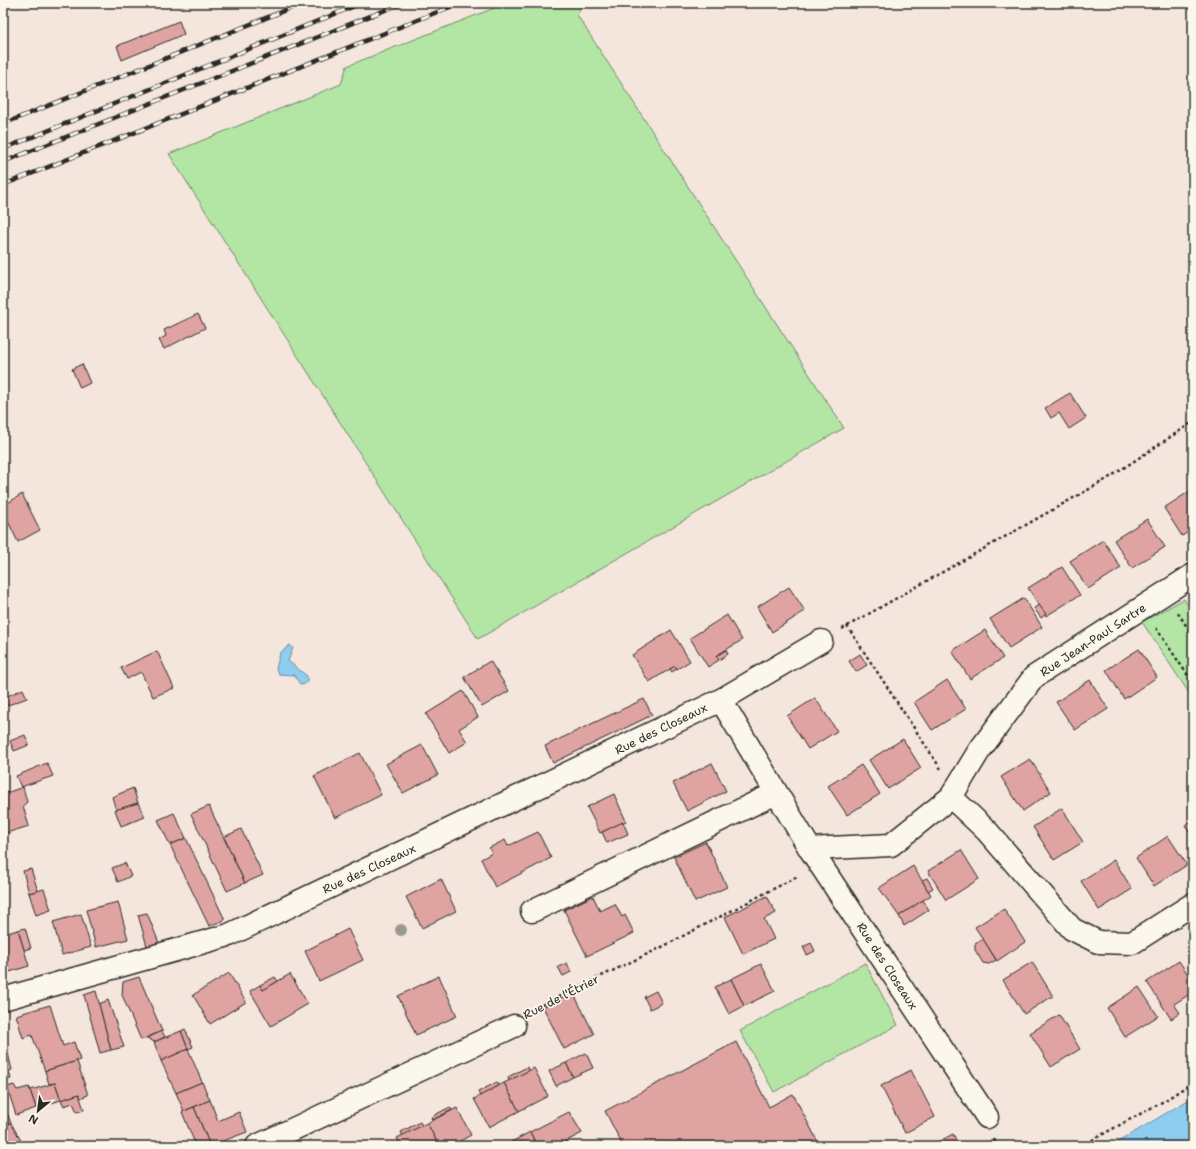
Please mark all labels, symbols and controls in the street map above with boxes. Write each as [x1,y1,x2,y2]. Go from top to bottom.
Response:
street label: Rue Jean-Paul Sartre [1037,600,1149,680]
street label: Rue des Closeaux [612,700,710,758]
street label: Rue des Closeaux [320,840,418,898]
street label: Rue des Closeaux [853,919,921,1013]
street label: Rue de l'Étrier [520,971,602,1023]
north arrow [18,1091,58,1131]
text: N [26,1110,41,1128]

